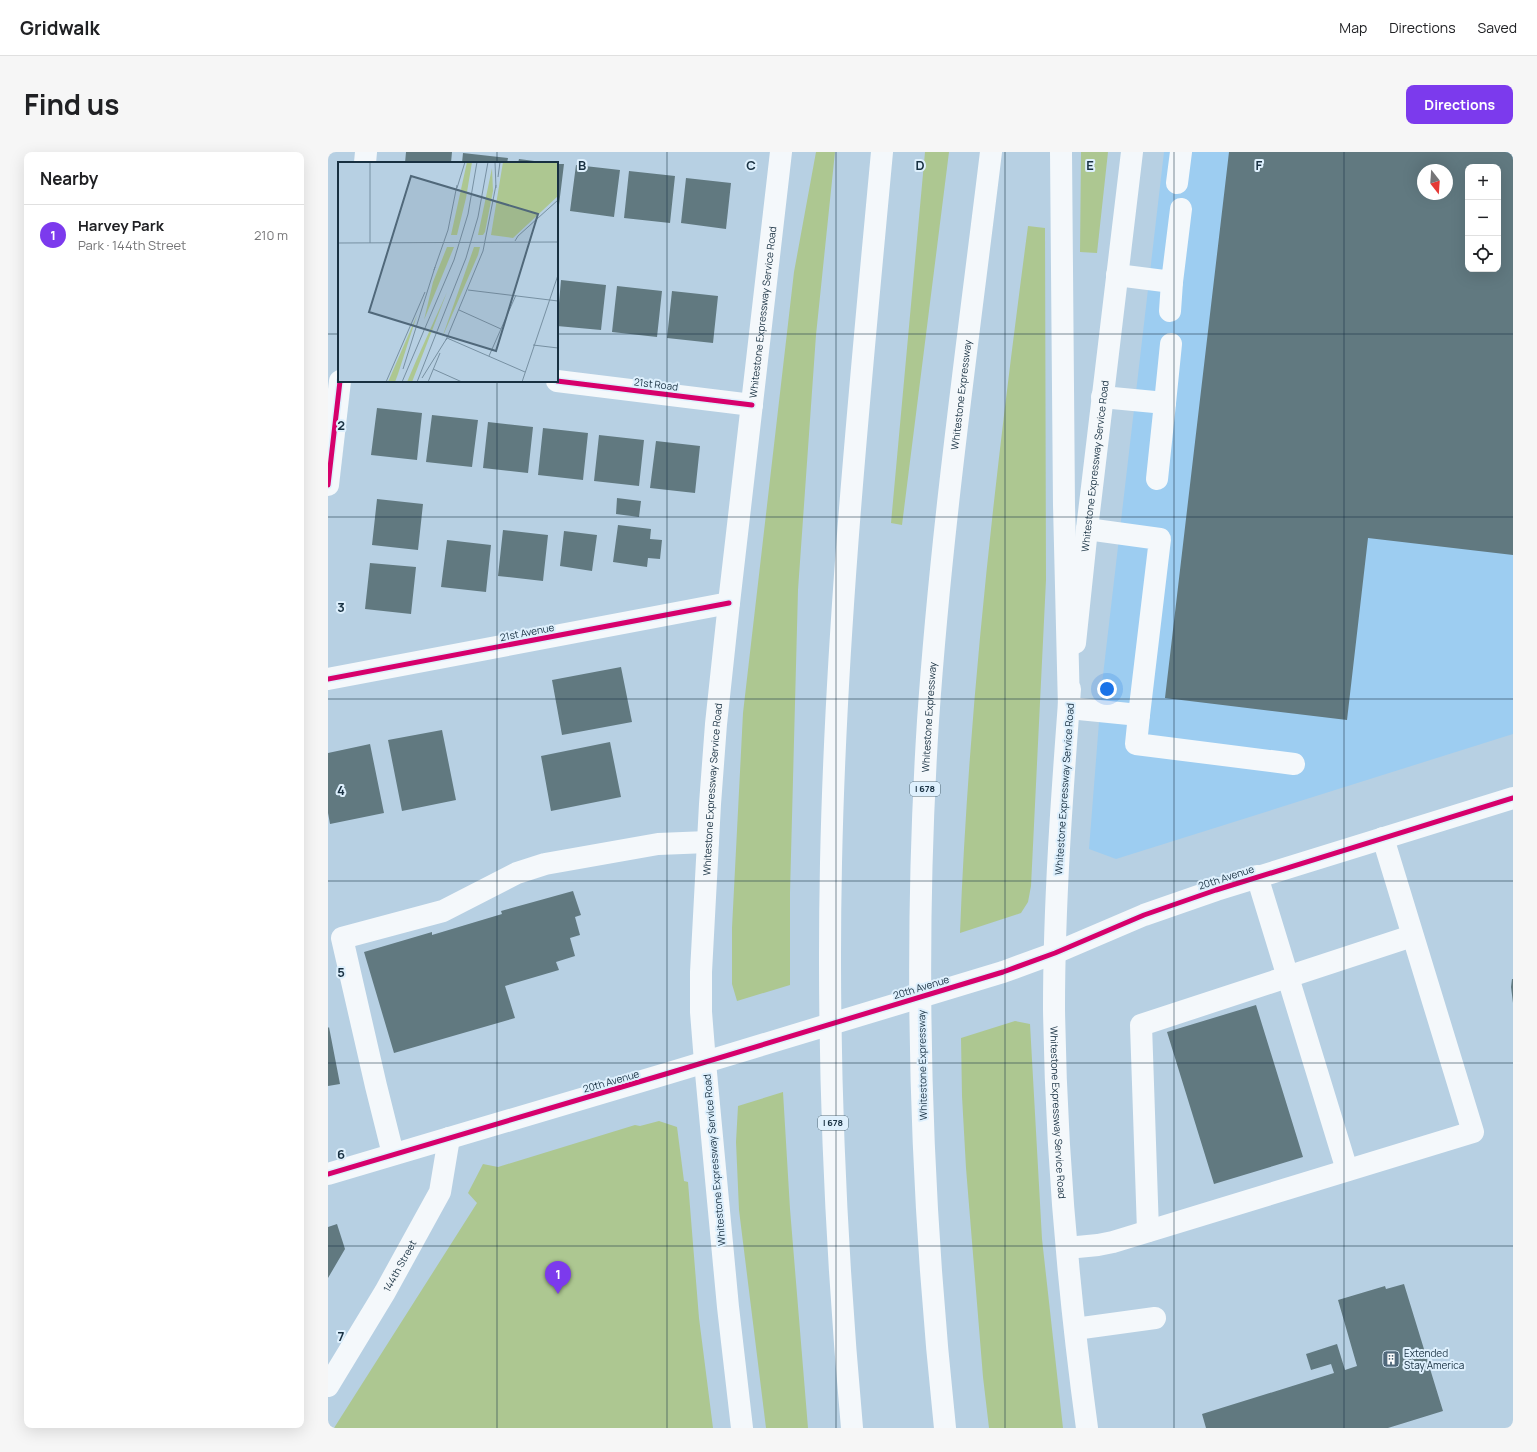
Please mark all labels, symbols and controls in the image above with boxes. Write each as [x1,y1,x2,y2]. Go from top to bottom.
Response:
text: Gridwalk [20,15,100,41]
text: Map [1339,18,1367,37]
text: Directions [1389,18,1456,37]
text: Saved [1478,18,1517,37]
text: Find us [24,85,119,123]
button: Directions [1406,85,1513,124]
text: B [578,156,586,174]
text: C [746,156,756,174]
text: D [915,156,925,174]
text: E [1086,156,1094,174]
text: F [1256,156,1263,174]
inset map [338,162,558,382]
north arrow [1417,164,1453,200]
map controls [1465,164,1501,272]
button: + [1465,164,1501,200]
text: Nearby [40,167,98,190]
button: − [1465,200,1501,236]
text: Harvey Park [78,215,164,236]
street label: Whitestone Expressway Service Road [746,225,779,399]
text: 1 [50,226,56,244]
text: 210 m [254,226,288,244]
text: Park · 144th Street [78,236,186,254]
button: locate [1465,236,1501,272]
street label: Whitestone Expressway [947,338,975,450]
street label: 21st Road [633,374,679,394]
street label: Whitestone Expressway Service Road [1078,379,1112,553]
text: 2 [337,416,345,434]
text: 3 [337,598,345,616]
street label: 21st Avenue [499,620,556,644]
street label: Whitestone Expressway [918,661,940,773]
your location [1097,679,1117,699]
street label: Whitestone Expressway Service Road [699,702,725,876]
street label: Whitestone Expressway Service Road [1051,702,1077,875]
text: 4 [337,781,345,799]
road number: I 678 [910,782,940,796]
street label: 20th Avenue [1196,861,1256,893]
text: 5 [337,963,345,981]
street label: 20th Avenue [891,972,951,1002]
street label: Whitestone Expressway [914,1009,930,1120]
street label: Whitestone Expressway Service Road [1047,1026,1070,1199]
street label: 20th Avenue [581,1066,641,1096]
street label: Whitestone Expressway Service Road [700,1073,728,1246]
road number: I 678 [818,1116,848,1130]
text: 6 [337,1145,345,1163]
street label: 144th Street [380,1237,419,1294]
pin: 1 [545,1261,571,1294]
text: 7 [338,1327,345,1345]
place label: Extended Stay America [1404,1346,1464,1372]
building icon: Extended Stay America [1381,1349,1401,1369]

